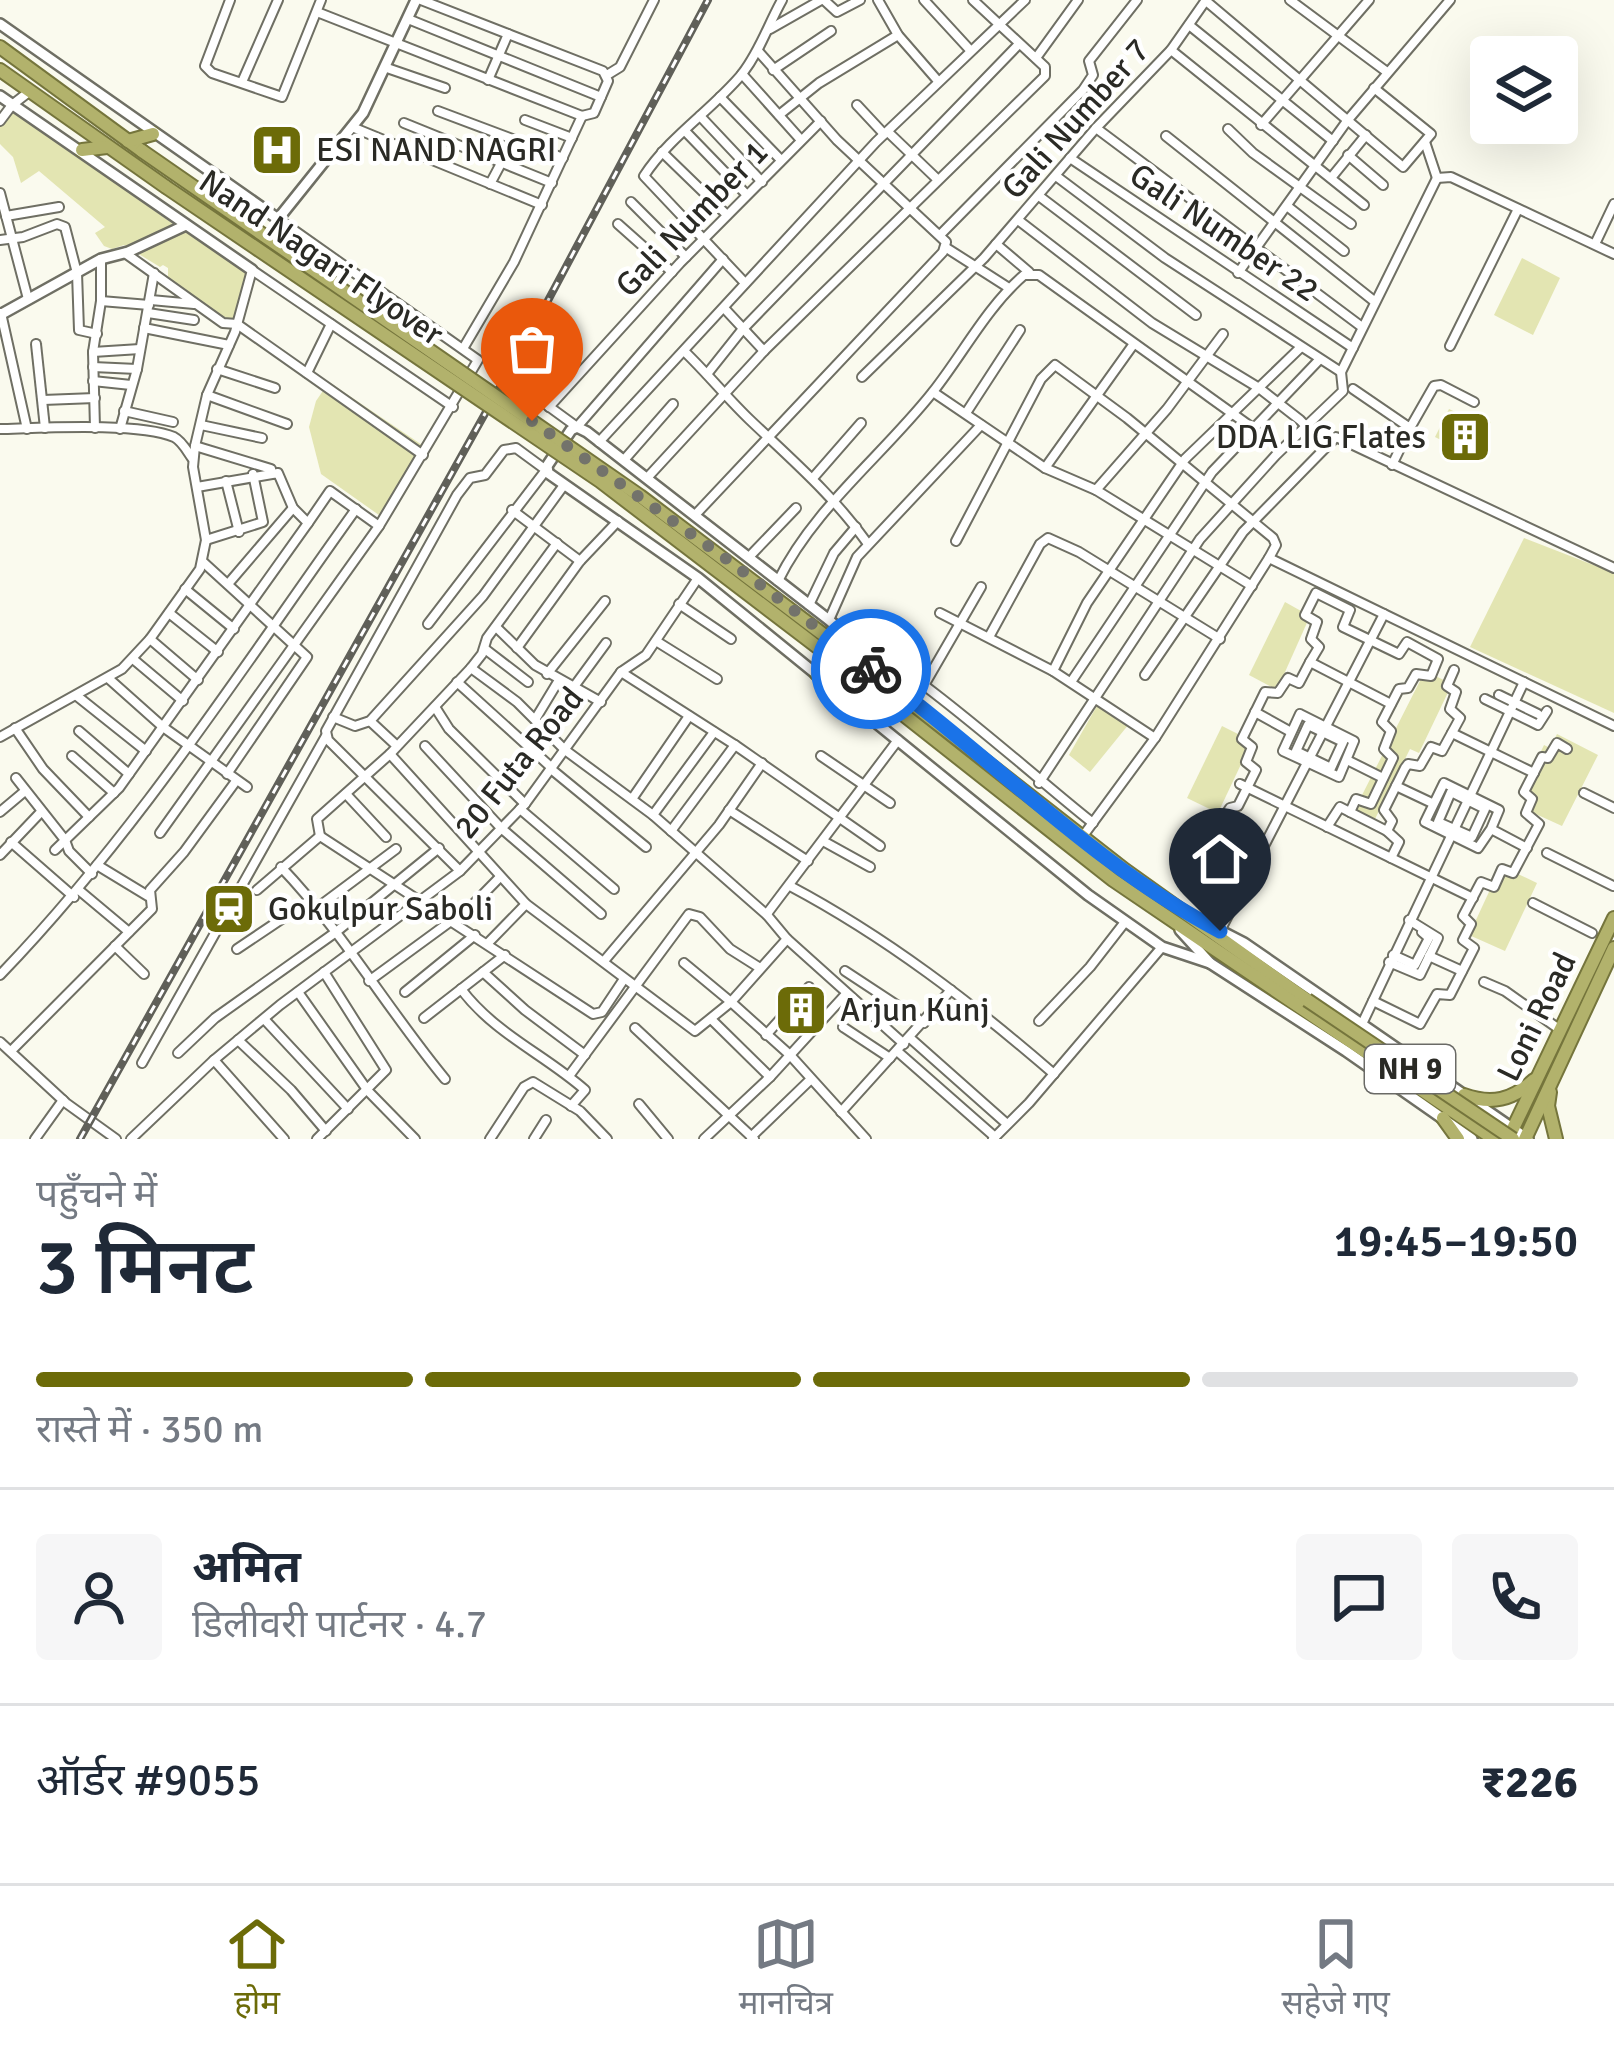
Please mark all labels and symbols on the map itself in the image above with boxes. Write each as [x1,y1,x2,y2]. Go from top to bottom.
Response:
street label: Gali Number 7 [993,30,1159,208]
hospital icon: ESI NAND NAGRI [249,122,305,178]
place label: ESI NAND NAGRI [316,130,557,171]
street label: Gali Number 1 [607,132,777,306]
street label: Gali Number 22 [1122,155,1326,311]
street label: Nand Nagari Flyover [191,161,451,355]
pin [481,298,583,421]
building icon: DDA LIG Flates [1437,409,1493,465]
place label: DDA LIG Flates [1216,417,1426,458]
courier [811,609,931,729]
street label: 20 Futa Road [445,679,593,847]
pin [1169,808,1271,931]
station icon: Gokulpur Saboli [201,881,257,937]
place label: Gokulpur Saboli [268,889,493,930]
street label: Loni Road [1488,946,1586,1088]
building icon: Arjun Kunj [773,982,829,1038]
place label: Arjun Kunj [840,990,990,1031]
road number: NH 9 [1365,1045,1455,1093]

